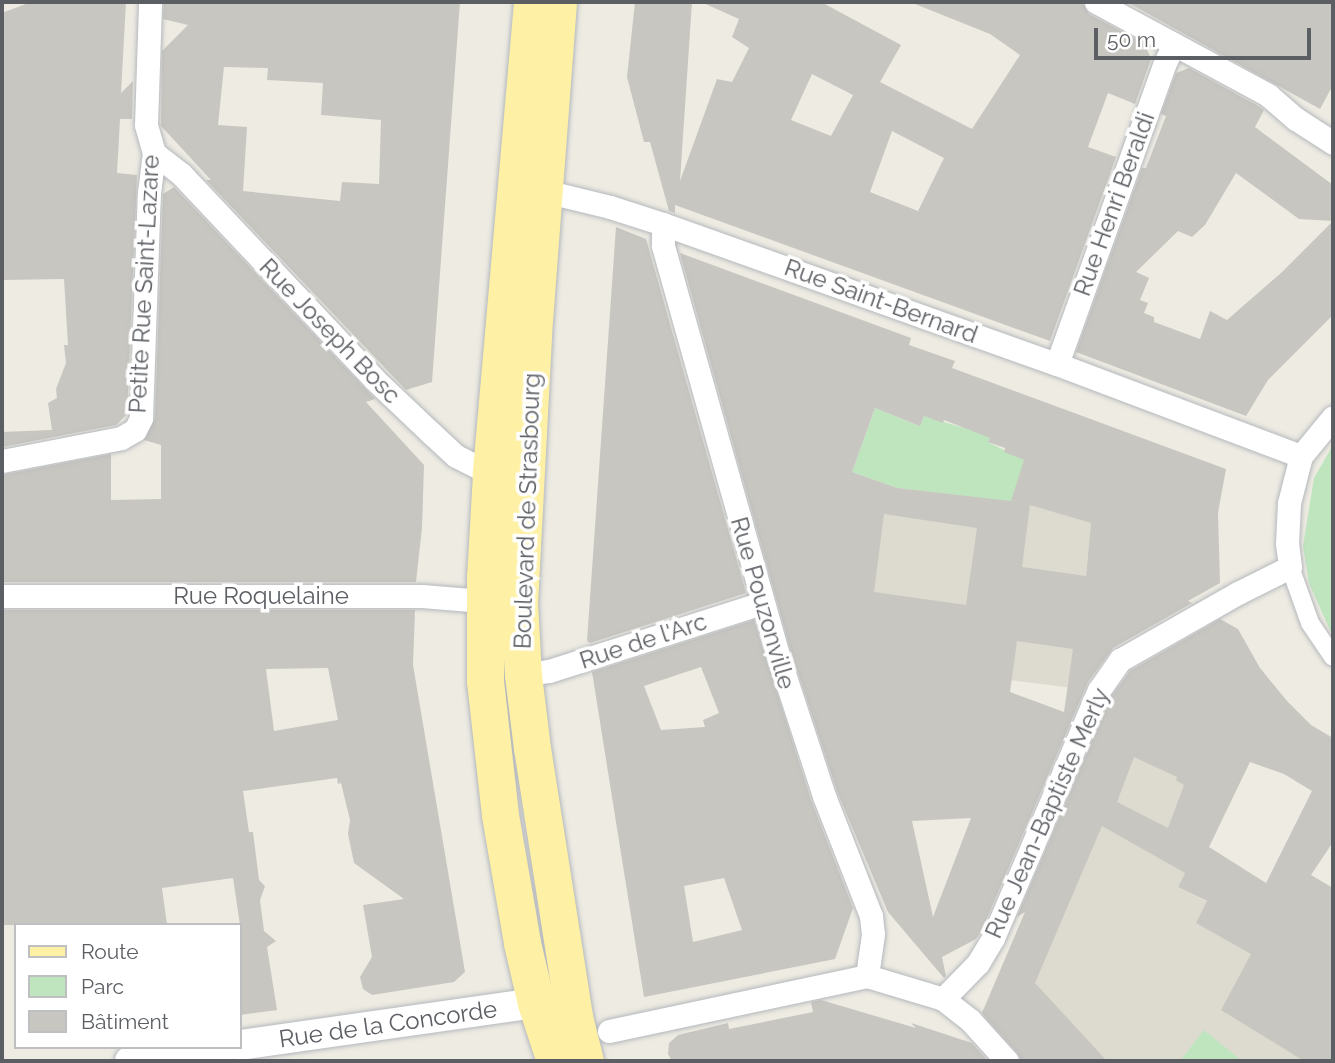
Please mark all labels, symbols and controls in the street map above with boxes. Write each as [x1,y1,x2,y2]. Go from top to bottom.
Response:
scale bar [1097,14,1314,58]
text: 50 m [1107,27,1156,52]
street label: Rue Henri Beraldi [1067,108,1161,300]
street label: Petite Rue Saint-Lazare [123,154,165,414]
street label: Rue Joseph Bosc [253,252,407,410]
street label: Rue Saint-Bernard [781,253,981,349]
street label: Boulevard de Strasbourg [508,372,546,650]
street label: Rue Pouzonville [725,514,801,692]
street label: Rue Roquelaine [173,582,349,610]
street label: Rue de l'Arc [576,607,710,675]
street label: Rue Jean-Baptiste Merly [979,683,1115,943]
legend [14,923,242,1049]
text: Route [81,939,139,964]
text: Parc [81,974,124,999]
street label: Rue de la Concorde [277,994,499,1054]
text: Bâtiment [81,1009,169,1034]

